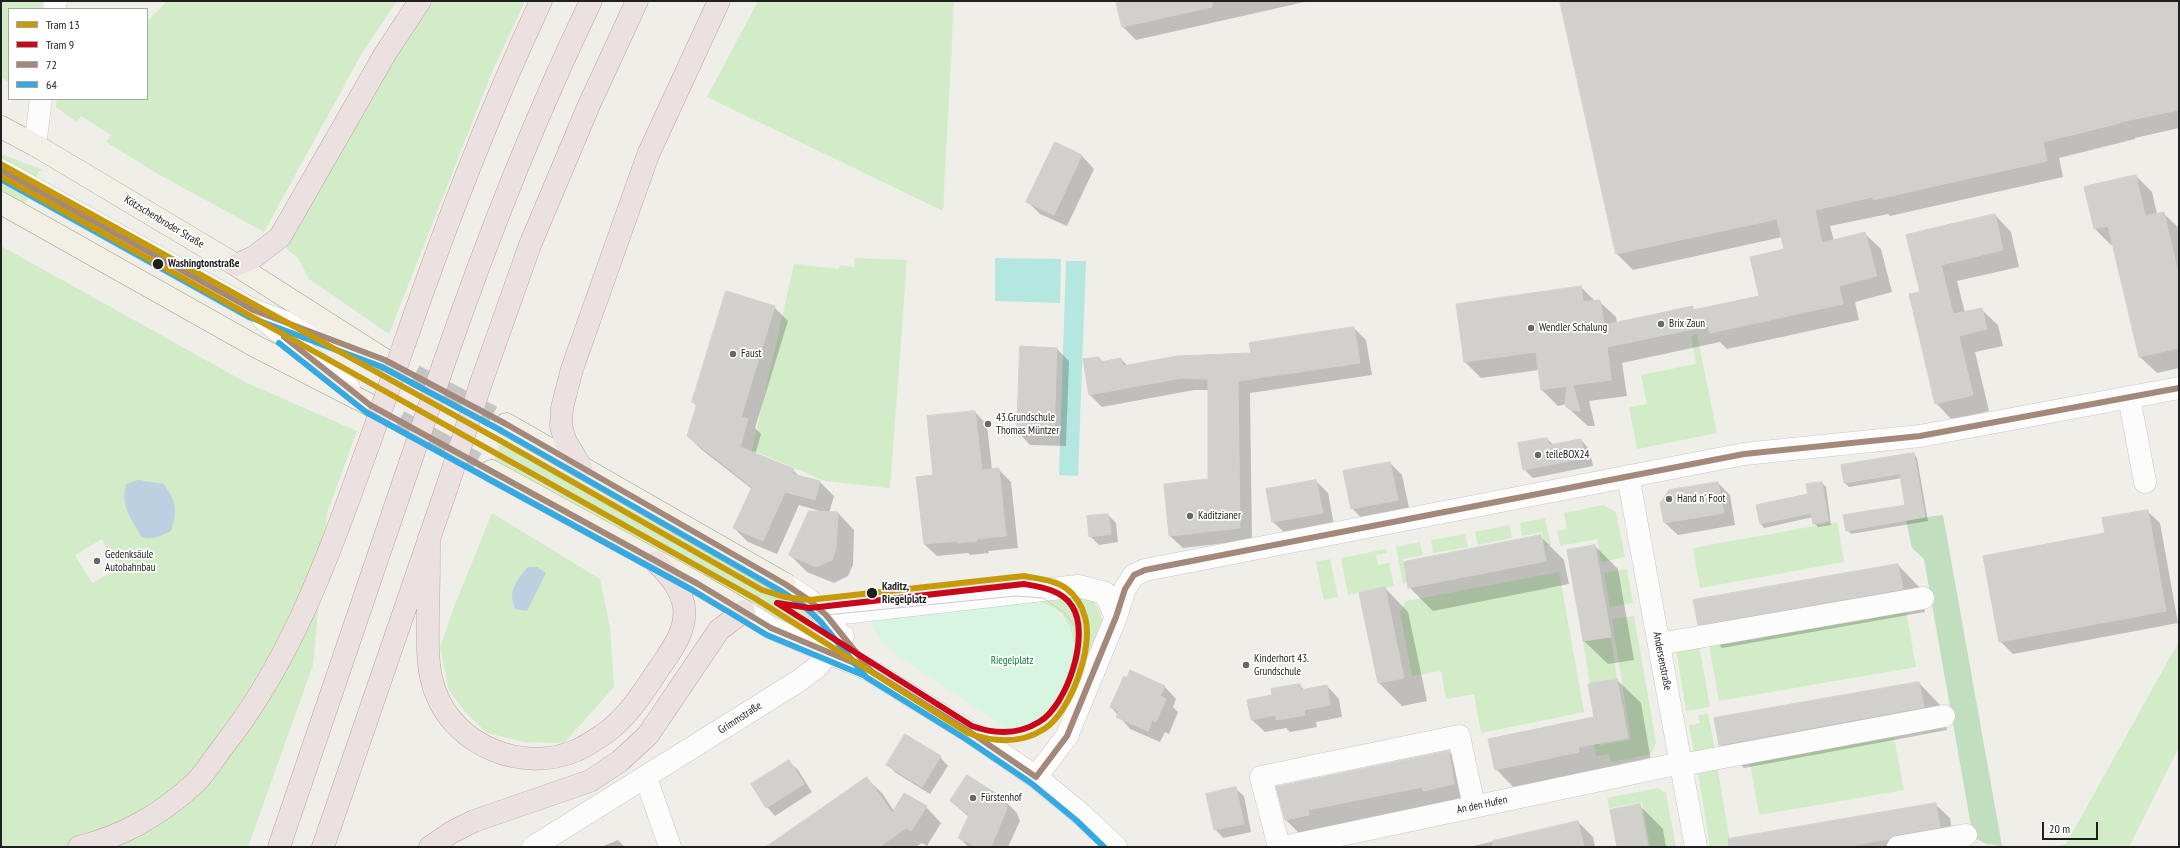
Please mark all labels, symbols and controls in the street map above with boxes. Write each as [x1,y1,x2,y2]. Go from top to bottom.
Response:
legend [8,8,148,100]
text: Tram 13 [46,17,80,32]
text: Tram 9 [46,37,74,52]
text: 72 [46,57,57,72]
text: 64 [46,77,57,92]
street label: Kötzschenbroder Straße [122,193,206,251]
marker: Washingtonstraße [151,257,165,271]
place label: Washingtonstraße [168,257,239,271]
place label: Brix Zaun [1669,317,1705,331]
marker: Brix Zaun [1656,319,1666,329]
place label: Wendler Schalung [1539,321,1607,335]
marker: Wendler Schalung [1526,323,1536,333]
place label: Faust [741,347,761,361]
marker: Faust [728,349,738,359]
place label: 43.Grundschule Thomas Müntzer [996,411,1059,437]
marker: 43.Grundschule Thomas Müntzer [983,419,993,429]
place label: teileBOX24 [1546,448,1589,462]
marker: teileBOX24 [1533,450,1543,460]
place label: Hand n' Foot [1677,492,1725,506]
marker: Hand n' Foot [1664,494,1674,504]
place label: Kaditzianer [1198,509,1241,523]
marker: Kaditzianer [1185,511,1195,521]
place label: Gedenksäule Autobahnbau [105,548,155,574]
marker: Gedenksäule Autobahnbau [92,556,102,566]
place label: Kaditz, Riegelplatz [882,580,926,606]
marker: Kaditz, Riegelplatz [865,586,879,600]
street label: Andersenstraße [1650,631,1674,691]
place label: Kinderhort 43. Grundschule [1254,652,1309,678]
park label: Riegelplatz [991,654,1033,668]
marker: Kinderhort 43. Grundschule [1241,660,1251,670]
street label: Grimmstraße [716,699,764,737]
place label: Fürstenhof [981,791,1022,805]
marker: Fürstenhof [968,793,978,803]
street label: An den Hufen [1455,793,1509,817]
scale bar [2044,814,2100,840]
text: 20 m [2049,821,2070,836]

